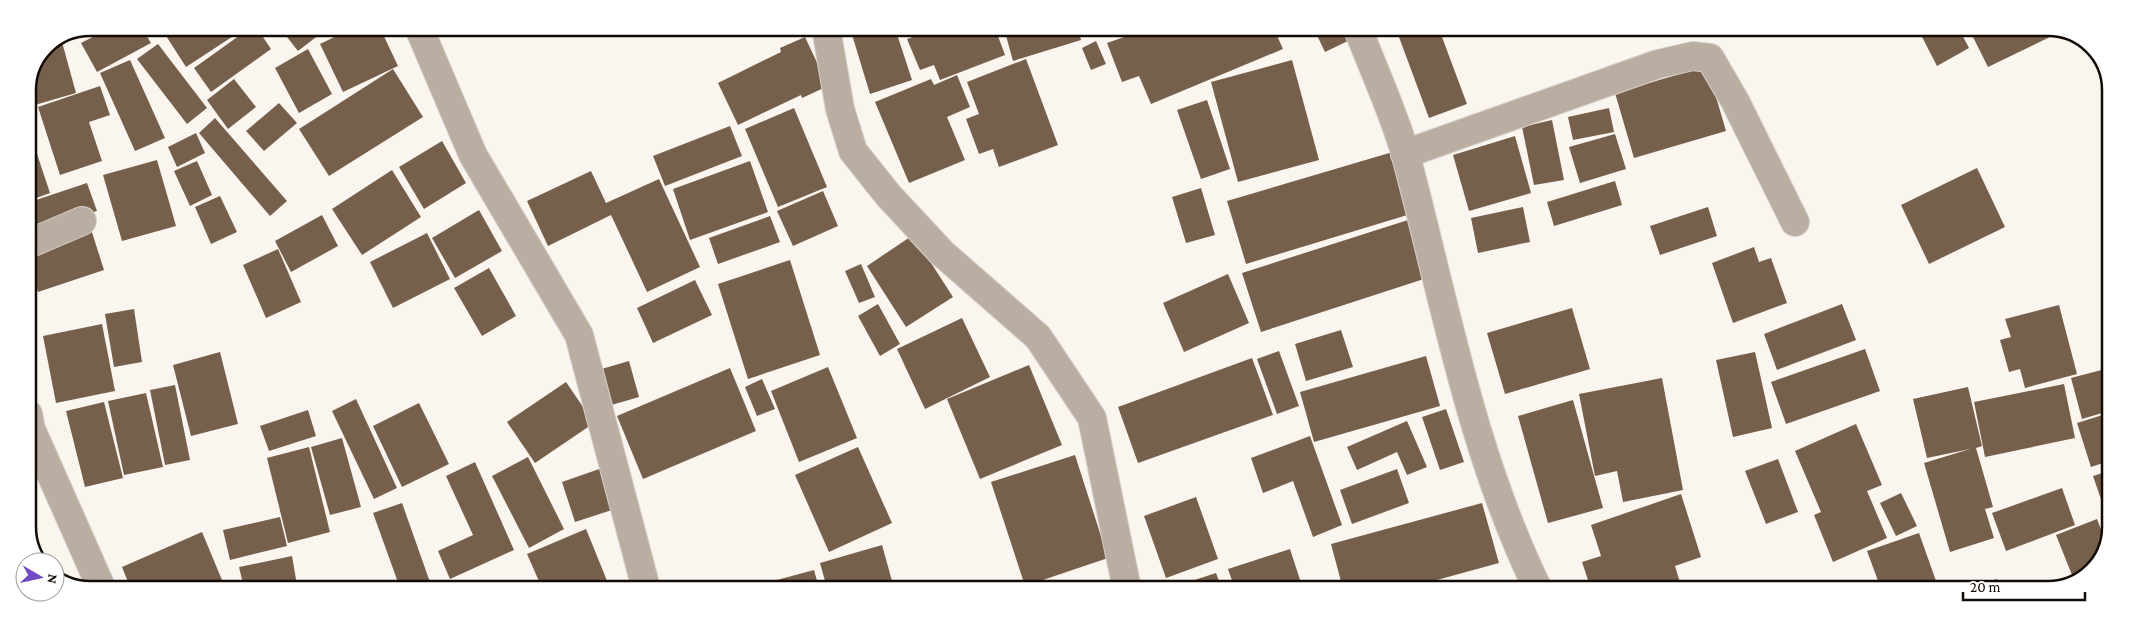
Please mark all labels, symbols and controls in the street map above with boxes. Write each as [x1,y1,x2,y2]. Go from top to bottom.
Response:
north arrow [15,552,65,602]
scale bar [1963,570,2086,602]
text: N [44,573,61,585]
text: 20 m [1970,579,2001,595]

